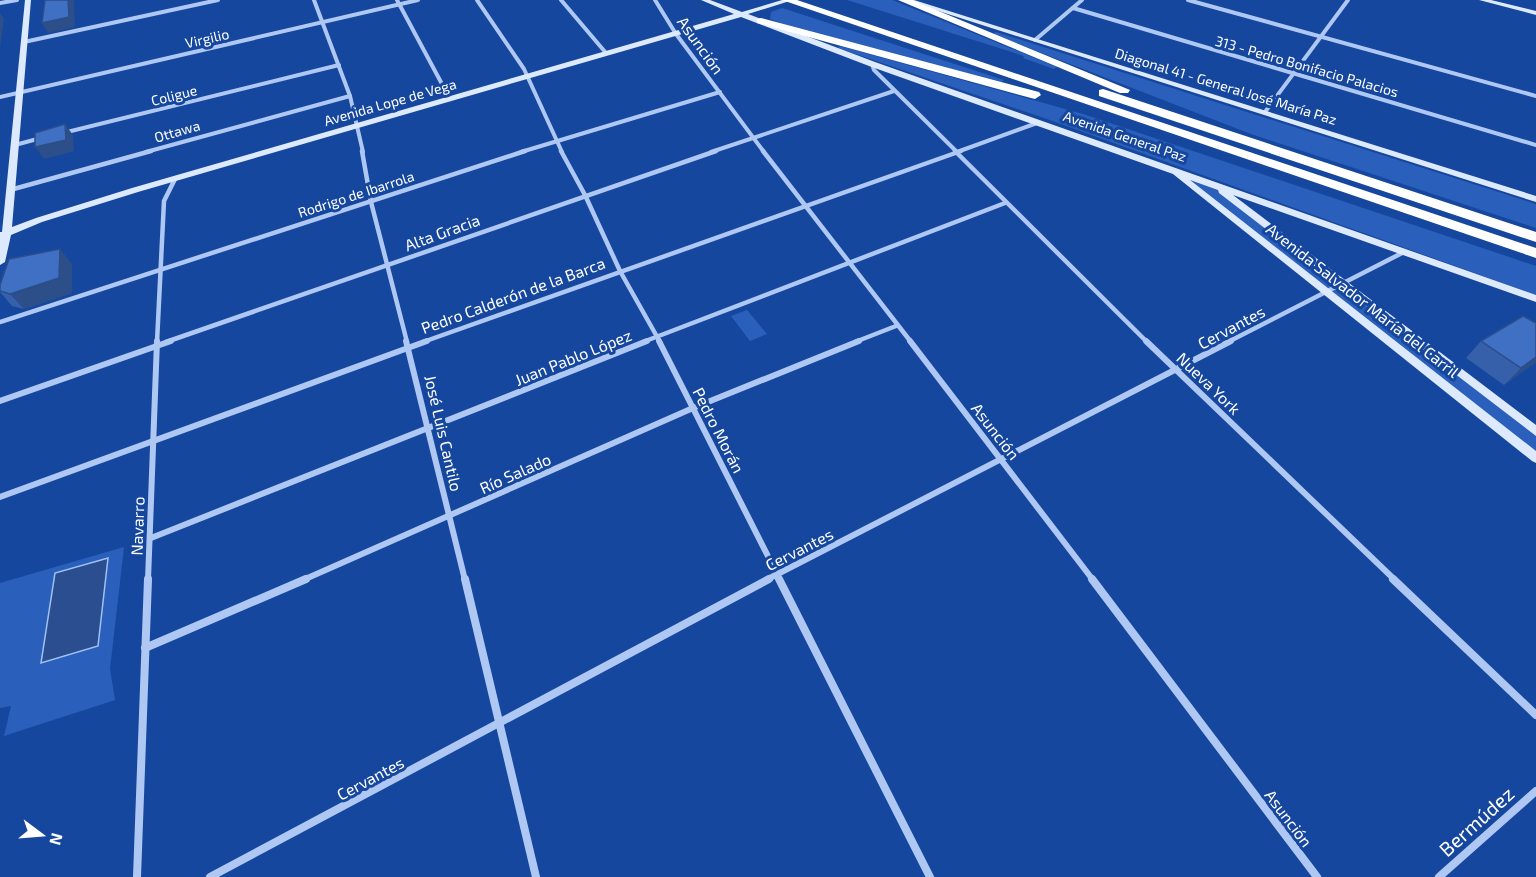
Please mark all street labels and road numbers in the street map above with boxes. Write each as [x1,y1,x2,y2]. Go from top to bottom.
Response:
street label: Asunción [674,12,728,78]
street label: Virgilio [183,25,231,51]
street label: 313 - Pedro Bonifacio Palacios [1214,32,1400,100]
street label: Diagonal 41 - General José María Paz [1113,44,1339,128]
street label: Avenida Lope de Vega [322,75,458,129]
street label: Coligue [149,81,199,109]
street label: Avenida General Paz [1061,107,1189,165]
street label: Ottawa [152,116,202,146]
street label: Rodrigo de Ibarrola [296,167,416,221]
street label: Alta Gracia [402,210,482,254]
street label: Avenida Salvador María del Carril [1263,219,1463,381]
street label: Pedro Calderón de la Barca [418,253,608,337]
street label: Cervantes [1194,301,1268,353]
street label: Juan Pablo López [512,325,634,389]
street label: Nueva York [1173,348,1245,418]
street label: José Luis Cantilo [421,373,467,493]
street label: Pedro Morán [689,384,749,476]
street label: Asunción [968,399,1024,463]
street label: Río Salado [476,449,554,497]
street label: Navarro [126,496,148,556]
street label: Cervantes [762,524,836,574]
street label: Cervantes [333,752,407,804]
street label: Bermúdez [1434,781,1518,861]
street label: Asunción [1261,786,1317,850]

